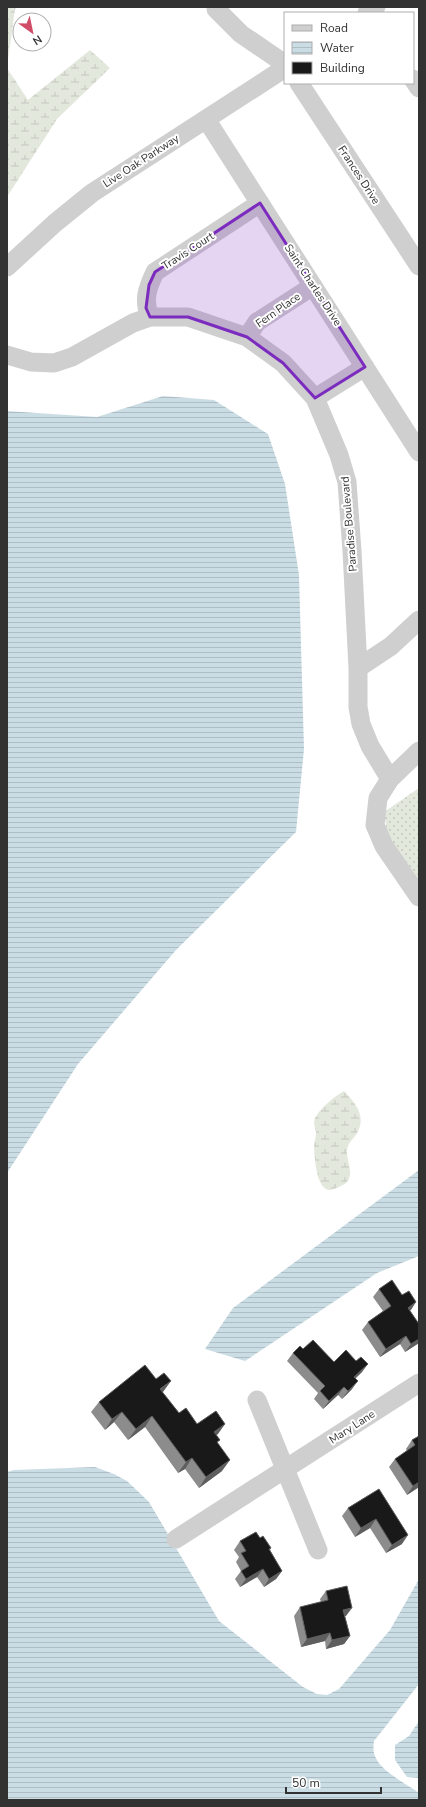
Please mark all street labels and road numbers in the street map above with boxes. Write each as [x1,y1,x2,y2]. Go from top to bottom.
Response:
street label: Live Oak Parkway [100,131,182,191]
street label: Frances Drive [334,143,384,207]
street label: Travis Court [159,229,217,273]
street label: Saint Charles Drive [281,241,345,329]
street label: Fern Place [253,289,304,331]
street label: Paradise Boulevard [337,476,361,572]
street label: Mary Lane [326,1407,378,1447]

